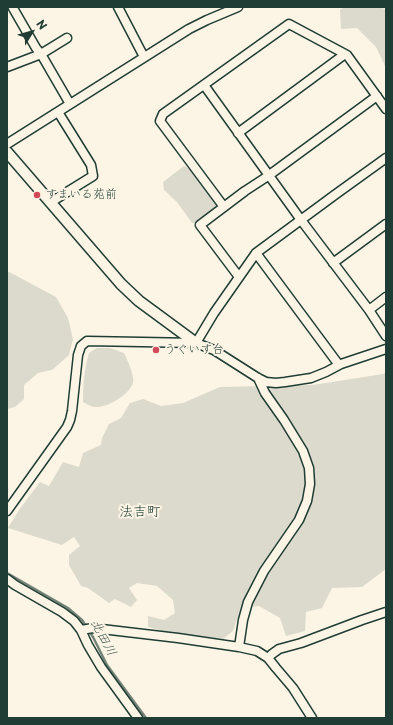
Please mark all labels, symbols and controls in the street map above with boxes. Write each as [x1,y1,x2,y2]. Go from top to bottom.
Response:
north arrow [12,12,52,52]
text: N [33,16,51,33]
place label: すまいる苑前 [45,188,117,202]
marker: すまいる苑前 [32,190,42,200]
place label: うぐいす台 [164,343,224,357]
marker: うぐいす台 [151,345,161,355]
district label: 法吉町 [119,504,161,520]
water label: 北田川 [87,617,119,659]

